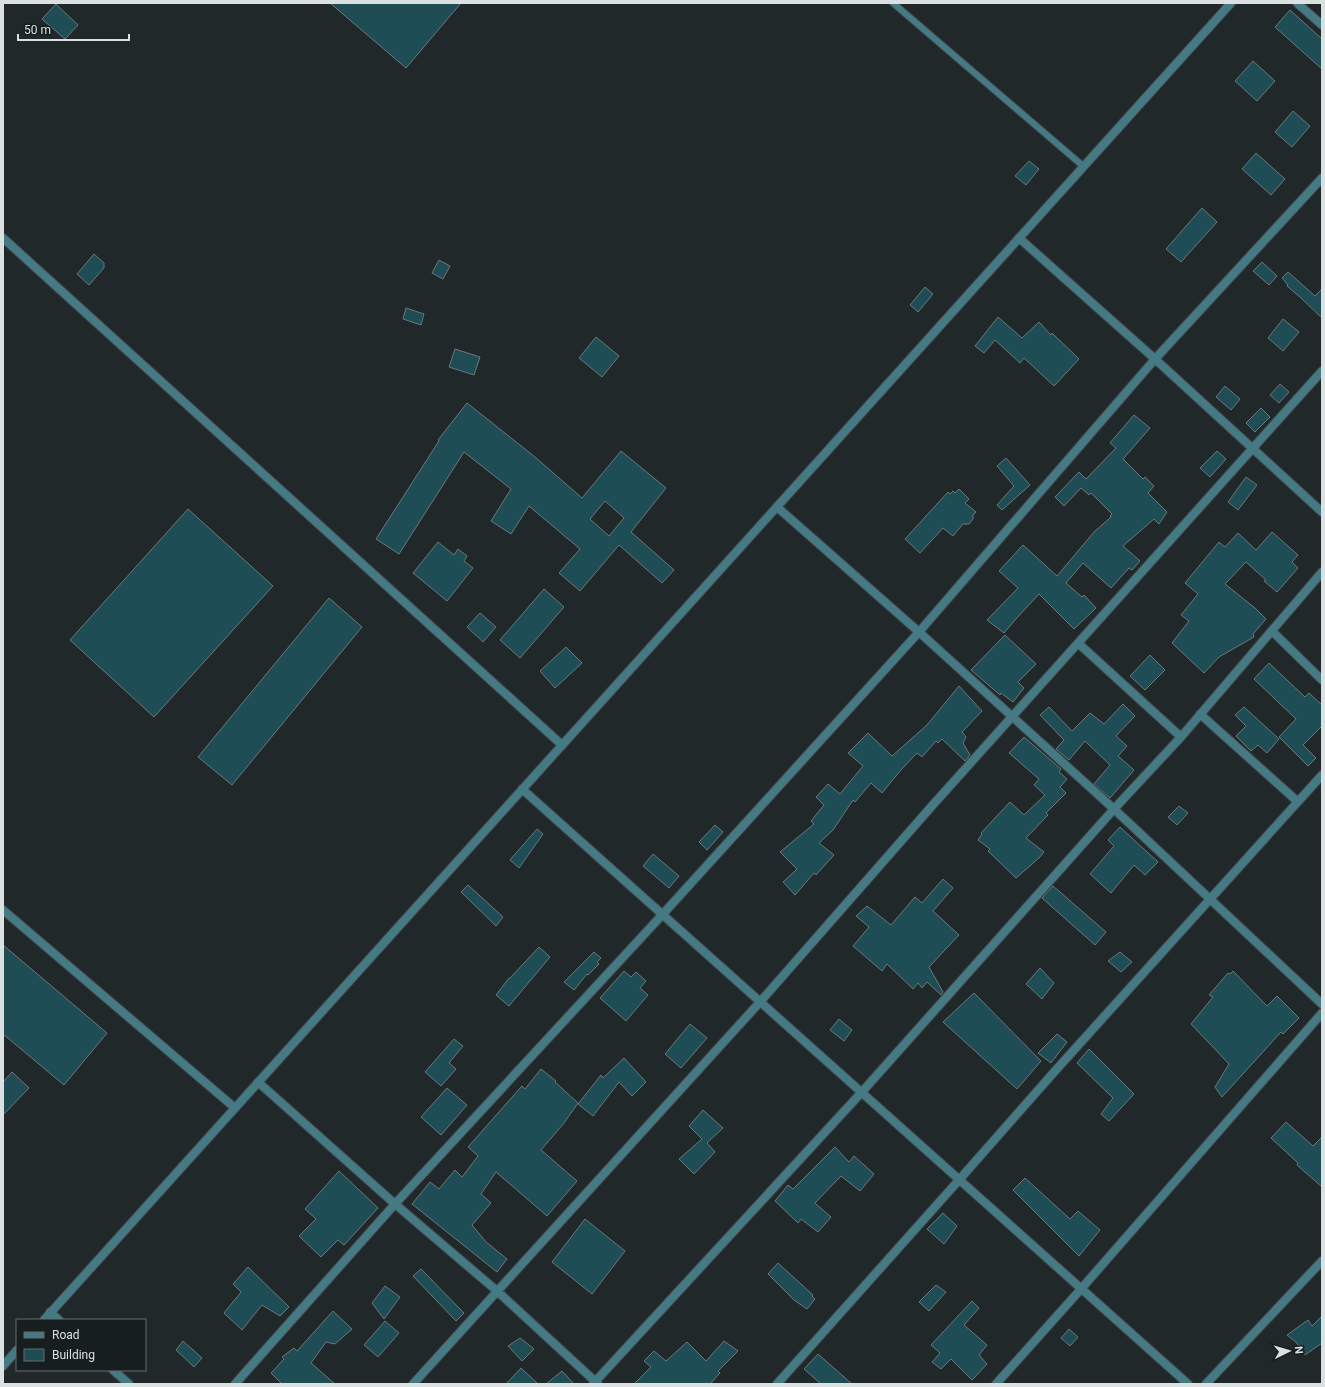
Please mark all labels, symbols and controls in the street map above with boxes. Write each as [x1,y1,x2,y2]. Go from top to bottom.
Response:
scale bar [18,16,129,42]
text: 50 m [24,23,51,37]
legend [16,1319,146,1371]
text: Road [52,1328,80,1342]
north arrow [1269,1331,1309,1371]
text: N [1292,1346,1305,1355]
text: Building [52,1348,95,1362]

